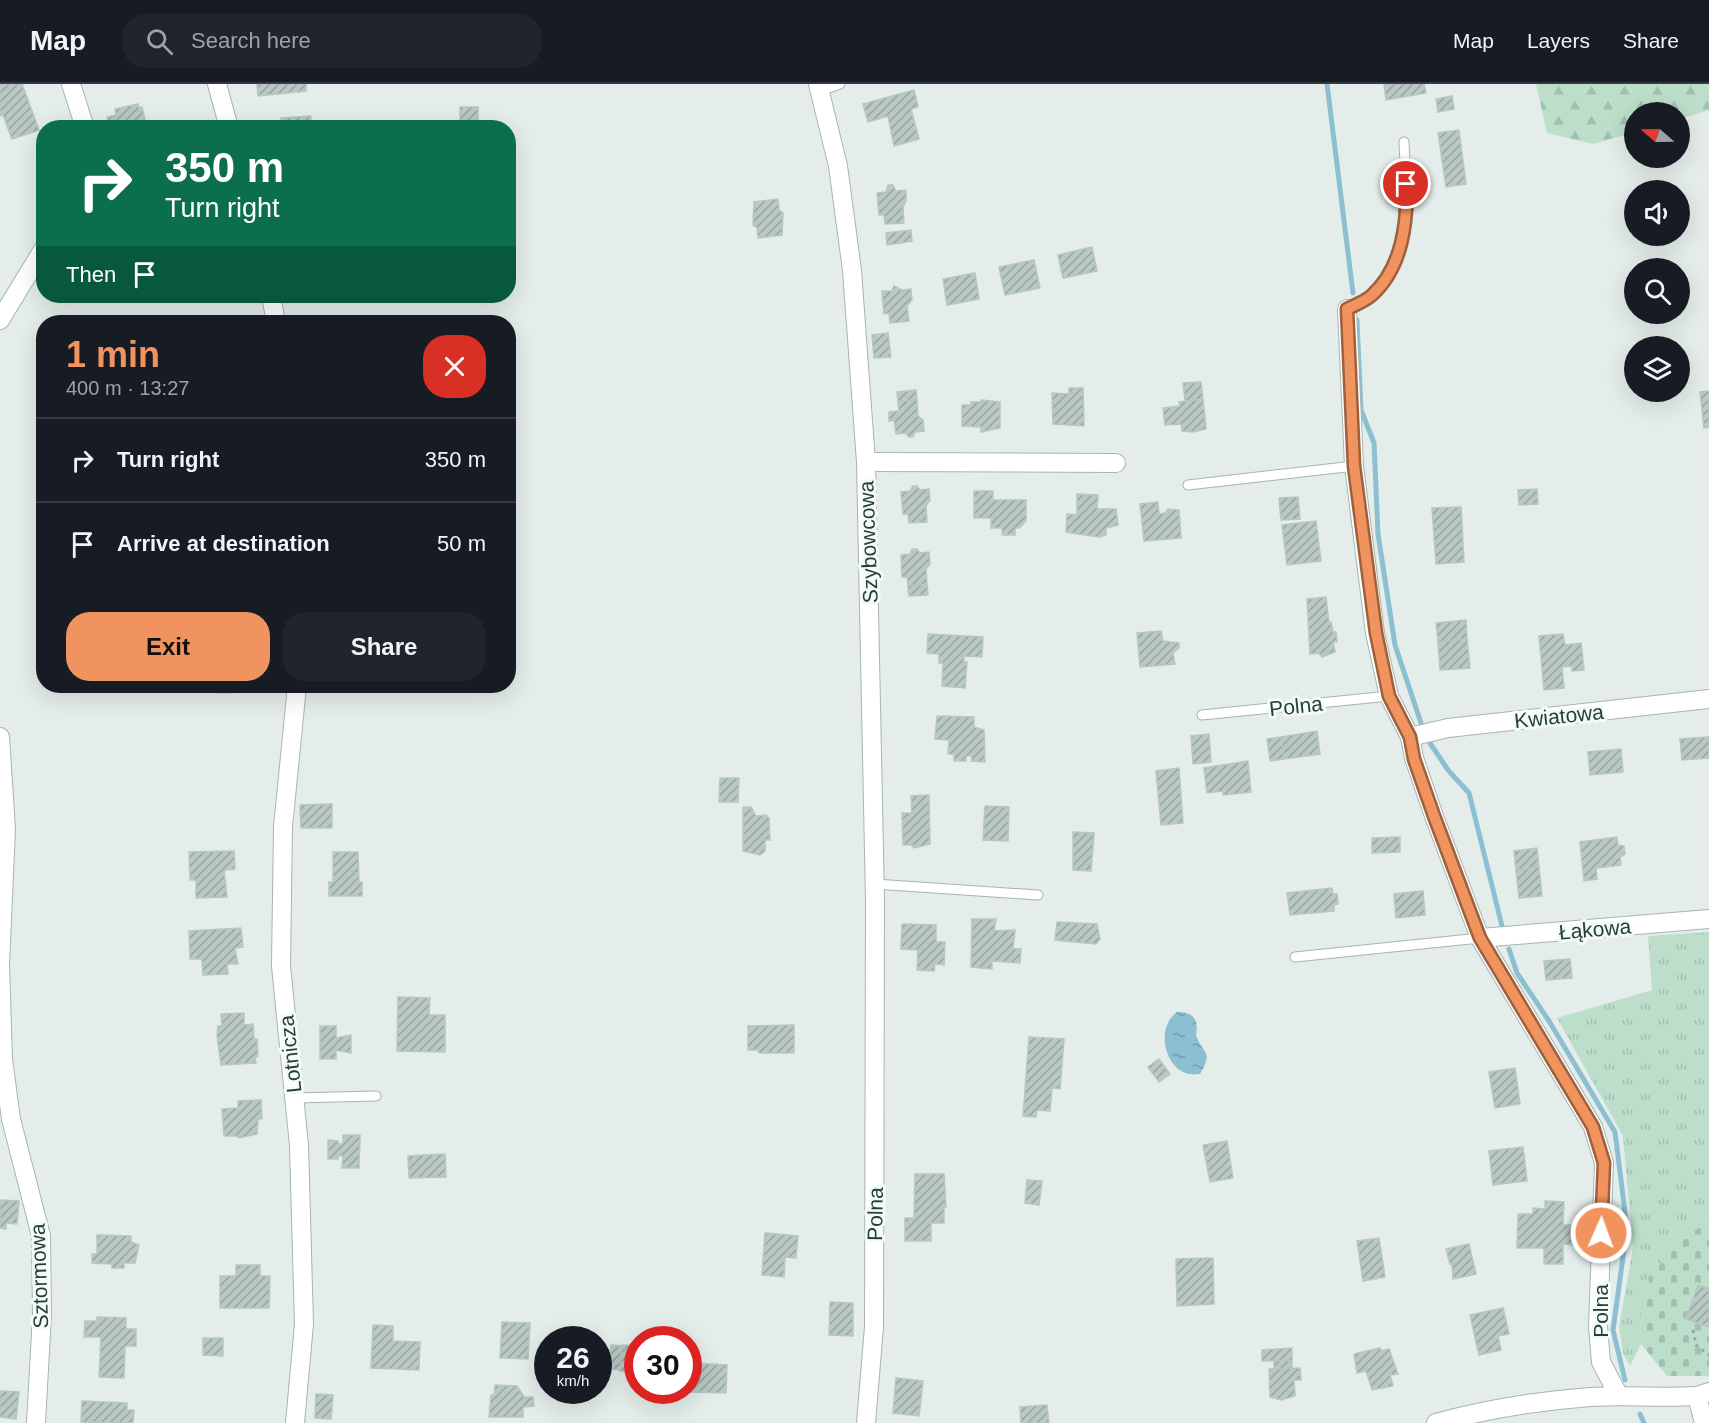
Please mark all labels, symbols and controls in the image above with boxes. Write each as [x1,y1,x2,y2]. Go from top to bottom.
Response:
search box [122,14,542,68]
text: Map [30,25,86,56]
icon: search [143,25,176,58]
text: Search here [191,28,311,53]
text: Map [1453,29,1494,52]
text: Layers [1527,29,1590,52]
text: Share [1623,29,1679,52]
north arrow [1624,102,1690,168]
map controls [1624,102,1690,402]
icon: right [66,144,144,222]
text: 350 m [165,144,284,191]
pin [1380,158,1431,209]
icon: arrive [1389,167,1422,200]
button: sound [1624,180,1690,246]
text: Turn right [165,193,280,223]
icon: arrive [128,258,161,291]
button: search [1624,258,1690,324]
text: Then [66,262,116,287]
text: 1 min [66,334,160,375]
button: close [423,335,486,398]
button: layers [1624,336,1690,402]
text: 400 m · 13:27 [66,377,189,399]
icon: right [66,444,99,477]
text: Turn right [117,447,219,472]
text: 350 m [425,447,486,472]
street label: Szybowcowa [854,480,882,604]
icon: arrive [66,528,99,561]
text: Arrive at destination [117,531,330,556]
text: 50 m [437,531,486,556]
button: Exit [66,612,270,681]
button: Share [282,612,486,681]
street label: Polna [1268,692,1324,720]
street label: Kwiatowa [1513,700,1605,732]
street label: Łąkowa [1558,914,1632,944]
street label: Lotnicza [274,1014,306,1094]
street label: Polna [863,1187,887,1241]
position arrow [1569,1201,1633,1265]
street label: Sztormowa [26,1223,52,1329]
street label: Polna [1589,1284,1612,1338]
speed limit sign: 30 [624,1326,702,1404]
text: 26 [556,1341,590,1374]
text: km/h [557,1372,589,1389]

